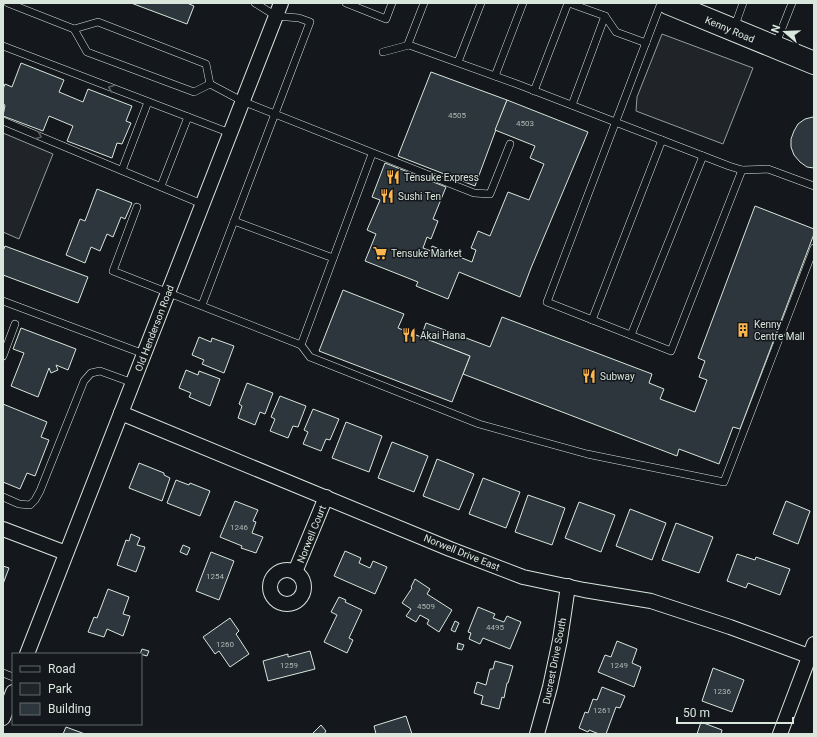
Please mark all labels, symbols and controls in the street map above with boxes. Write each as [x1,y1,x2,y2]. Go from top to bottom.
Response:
north arrow [765,12,805,52]
street label: Kenny Road [703,14,756,45]
text: N [769,23,784,35]
one-way arrow [108,84,115,92]
house number: 4505 [448,111,466,120]
house number: 4503 [516,119,534,128]
one-way arrow [35,131,42,139]
restaurant icon: Tensuke Express [385,169,401,185]
place label: Tensuke Express [404,172,479,183]
restaurant icon: Sushi Ten [379,188,395,204]
place label: Sushi Ten [398,191,441,202]
supermarket icon: Tensuke Market [372,245,388,261]
place label: Tensuke Market [391,248,462,259]
street label: Old Henderson Road [133,283,176,373]
place label: Kenny Centre Mall [754,319,805,342]
building icon: Kenny Centre Mall [735,322,751,338]
restaurant icon: Akai Hana [401,327,417,343]
place label: Akai Hana [420,330,465,341]
restaurant icon: Subway [581,368,597,384]
place label: Subway [600,371,635,382]
street label: Norwell Court [295,504,328,565]
house number: 1246 [230,523,248,532]
street label: Norwell Drive East [422,532,501,573]
house number: 1254 [206,572,224,581]
house number: 4509 [417,602,435,611]
street label: Ducrest Drive South [541,617,568,705]
house number: 4495 [486,623,504,632]
house number: 1260 [216,640,234,649]
legend [12,653,142,725]
house number: 1259 [280,661,298,670]
house number: 1249 [610,661,628,670]
text: Road [48,662,76,676]
text: Park [48,682,73,696]
house number: 1236 [713,687,731,696]
scale bar [677,699,793,725]
text: Building [48,702,91,716]
house number: 1261 [593,706,611,715]
text: 50 m [683,706,710,720]

